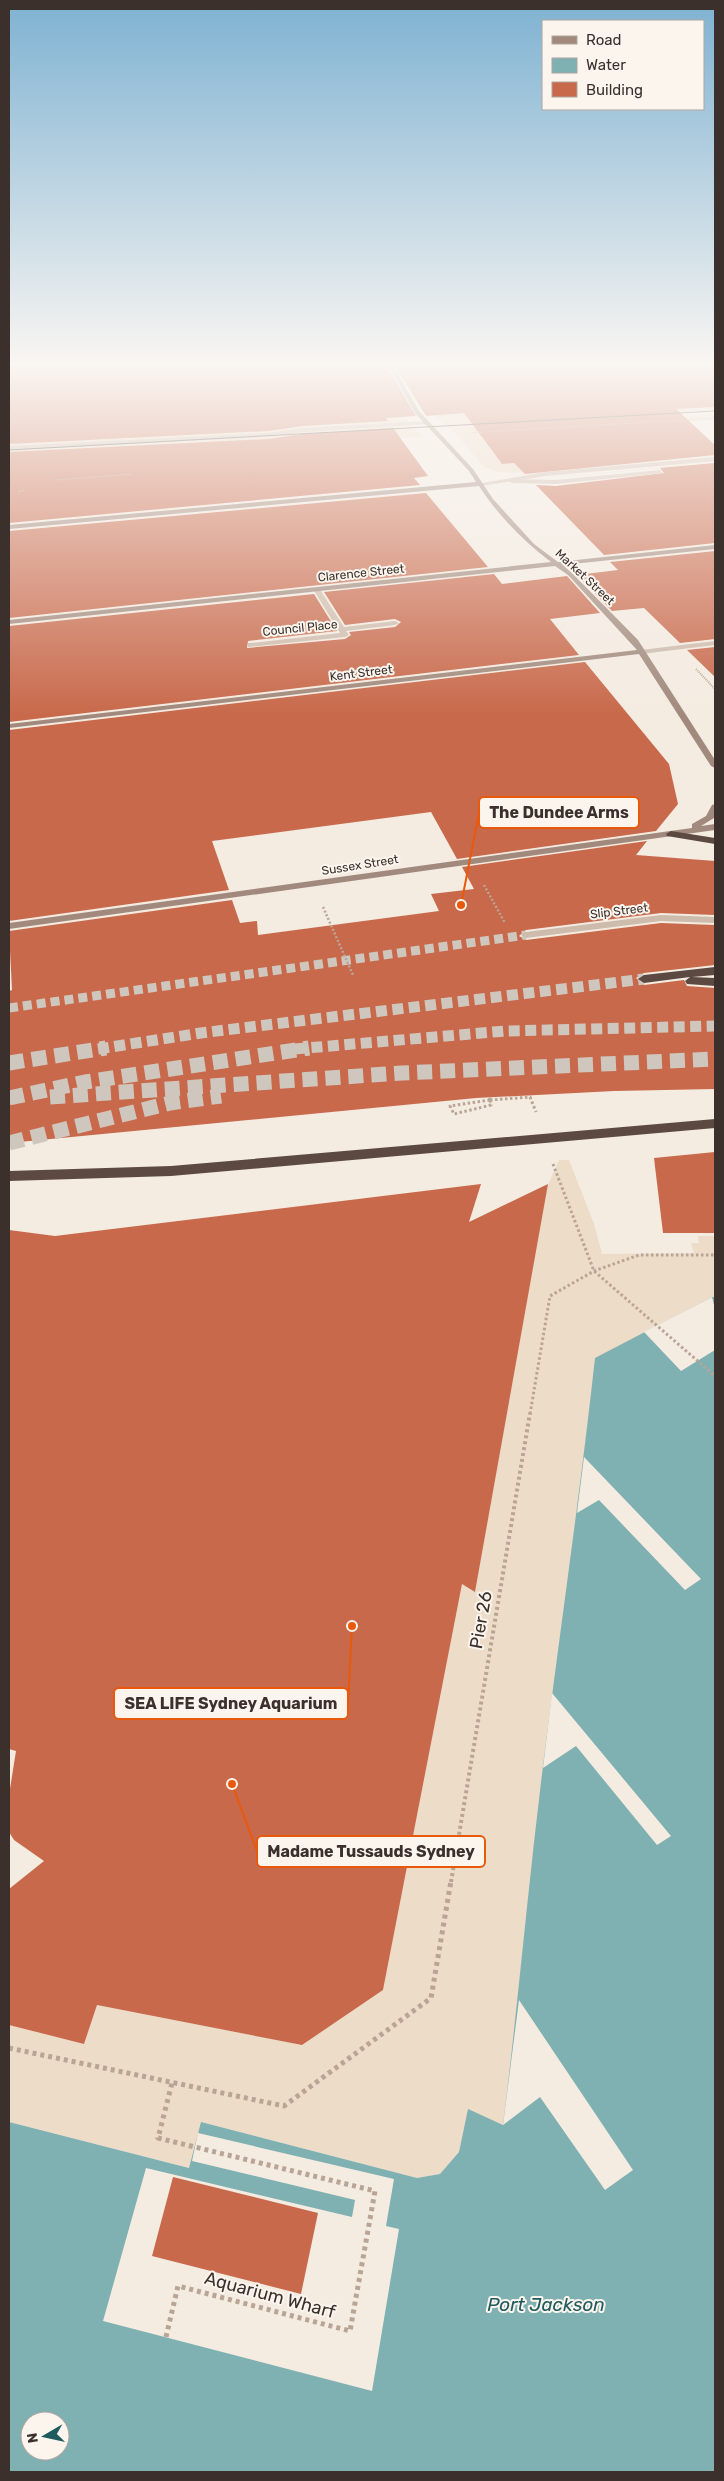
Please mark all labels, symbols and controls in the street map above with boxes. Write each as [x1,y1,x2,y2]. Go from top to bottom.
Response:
legend [542,20,704,110]
text: Road [586,31,622,49]
text: Water [586,56,626,74]
text: Building [586,81,643,99]
street label: Market Street [553,546,618,608]
street label: Clarence Street [317,561,405,585]
street label: Council Place [262,617,338,639]
street label: Kent Street [329,662,393,684]
callout: The Dundee Arms [479,797,639,828]
text: The Dundee Arms [489,803,629,822]
street label: Sussex Street [321,852,400,878]
street label: Slip Street [589,900,649,921]
street label: Pier 26 [465,1589,497,1651]
callout: SEA LIFE Sydney Aquarium [114,1688,348,1719]
text: SEA LIFE Sydney Aquarium [125,1694,337,1713]
callout: Madame Tussauds Sydney [257,1836,485,1867]
text: Madame Tussauds Sydney [267,1842,475,1861]
street label: Aquarium Wharf [202,2267,338,2323]
water label: Port Jackson [487,2293,605,2316]
north arrow [20,2411,70,2461]
text: N [23,2432,42,2444]

